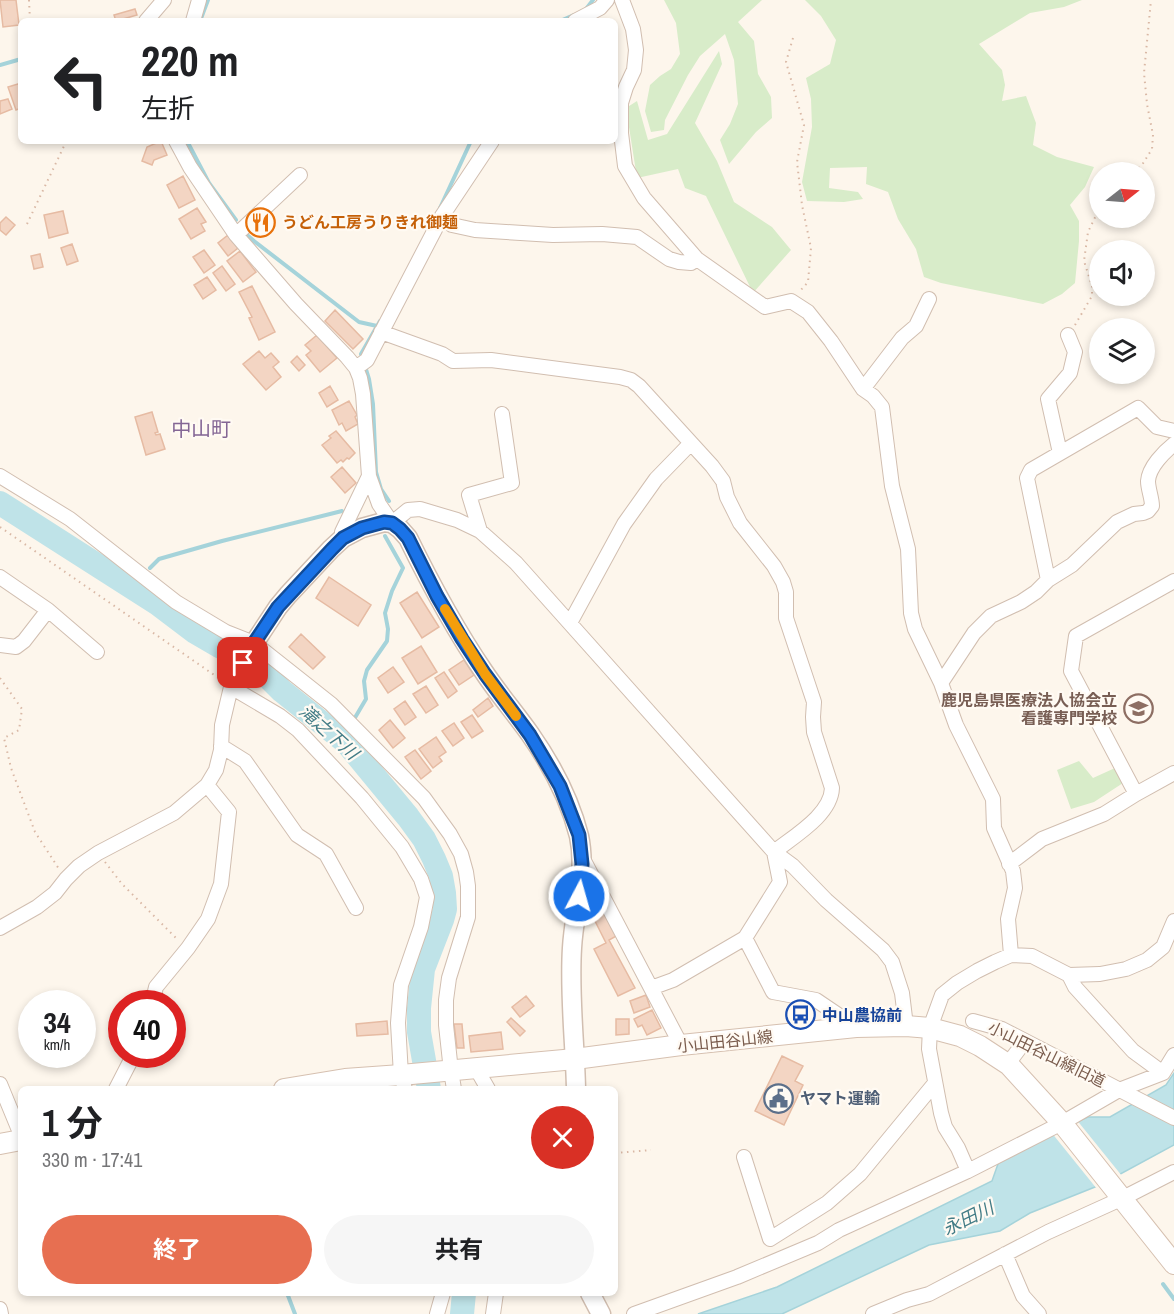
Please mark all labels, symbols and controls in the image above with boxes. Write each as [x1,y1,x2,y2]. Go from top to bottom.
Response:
text: 220 m [141,33,239,89]
icon: left [42,42,120,120]
text: 左折 [141,90,195,126]
north arrow [1089,162,1155,228]
map controls [1089,162,1155,384]
restaurant icon: うどん工房うりきれ御麺 [245,206,277,238]
place label: うどん工房うりきれ御麺 [282,211,458,233]
button: sound [1089,240,1155,306]
button: layers [1089,318,1155,384]
district label: 中山町 [171,415,231,442]
pin [217,637,268,688]
icon: arrive [226,646,259,679]
place label: 鹿児島県医療法人協会立 看護専門学校 [941,689,1117,729]
school or university icon: 鹿児島県医療法人協会立 看護専門学校 [1122,693,1154,725]
water label: 滝之下川 [294,699,366,767]
position arrow [547,864,611,928]
speed limit sign: 40 [108,990,186,1068]
bus stop icon: 中山農協前 [785,999,817,1031]
text: 34 [43,1002,71,1042]
place label: 中山農協前 [822,1004,902,1026]
street label: 小山田谷山線旧道 [985,1016,1109,1092]
street label: 小山田谷山線 [676,1025,774,1057]
text: km/h [44,1034,70,1055]
public building icon: ヤマト運輸 [763,1082,795,1114]
place label: ヤマト運輸 [800,1087,880,1109]
text: 1 分 [42,1099,103,1147]
button: close [531,1106,594,1169]
text: 330 m · 17:41 [42,1146,142,1173]
water label: 永田川 [938,1194,1000,1241]
button: 終了 [42,1215,312,1284]
button: 共有 [324,1215,594,1284]

